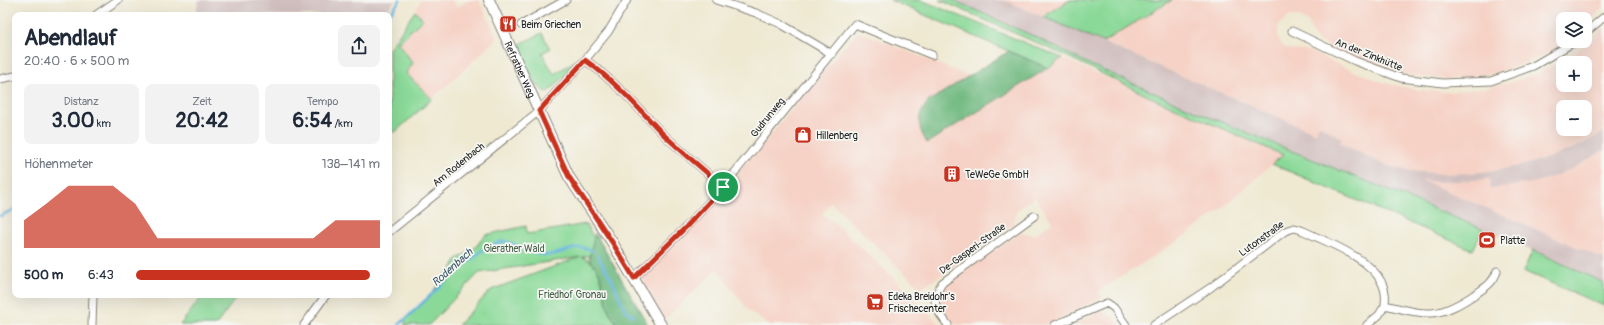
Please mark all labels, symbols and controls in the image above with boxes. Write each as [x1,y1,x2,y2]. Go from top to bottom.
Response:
map controls [1556,12,1592,136]
button: layers [1556,12,1592,48]
restaurant icon: Beim Griechen [498,14,518,34]
place label: Beim Griechen [521,19,582,31]
text: Abendlauf [24,24,118,52]
button: share [338,25,380,67]
street label: An der Zinkhütte [1333,36,1404,74]
street label: Refrather Weg [501,40,537,100]
text: 20:40 · 6 × 500 m [24,53,129,69]
button: + [1556,56,1592,92]
text: Distanz [64,95,99,108]
text: Zeit [192,95,212,108]
text: Tempo [307,95,338,108]
street label: Gudrunweg [748,95,787,140]
button: − [1556,100,1592,136]
text: 3.00 [52,108,94,133]
text: 20:42 [176,108,228,133]
text: 6:54 [293,108,332,133]
text: km [94,117,111,130]
text: /km [332,117,353,130]
shop icon: Hillenberg [793,125,813,145]
place label: Hillenberg [816,130,858,142]
street label: Am Rodenbach [430,140,487,189]
text: Höhenmeter [24,156,93,172]
text: 138–141 m [321,156,380,172]
building icon: TeWeGe GmbH [942,164,962,184]
place label: TeWeGe GmbH [965,169,1029,181]
pin [706,170,740,204]
icon: arrive [712,176,734,198]
street label: Lutonstraße [1237,218,1286,259]
street label: De-Gasperi-Straße [937,221,1008,277]
sports icon: Platte [1477,230,1497,250]
place label: Platte [1500,235,1525,247]
park label: Gierather Wald [483,243,545,255]
water label: Rodenbach [429,245,476,289]
text: 500 m [24,267,63,283]
text: 6:43 [88,267,114,283]
park label: Friedhof Gronau [538,289,606,301]
place label: Edeka Breidohr's Frischecenter [888,291,955,315]
supermarket icon: Edeka Breidohr's Frischecenter [865,292,885,312]

